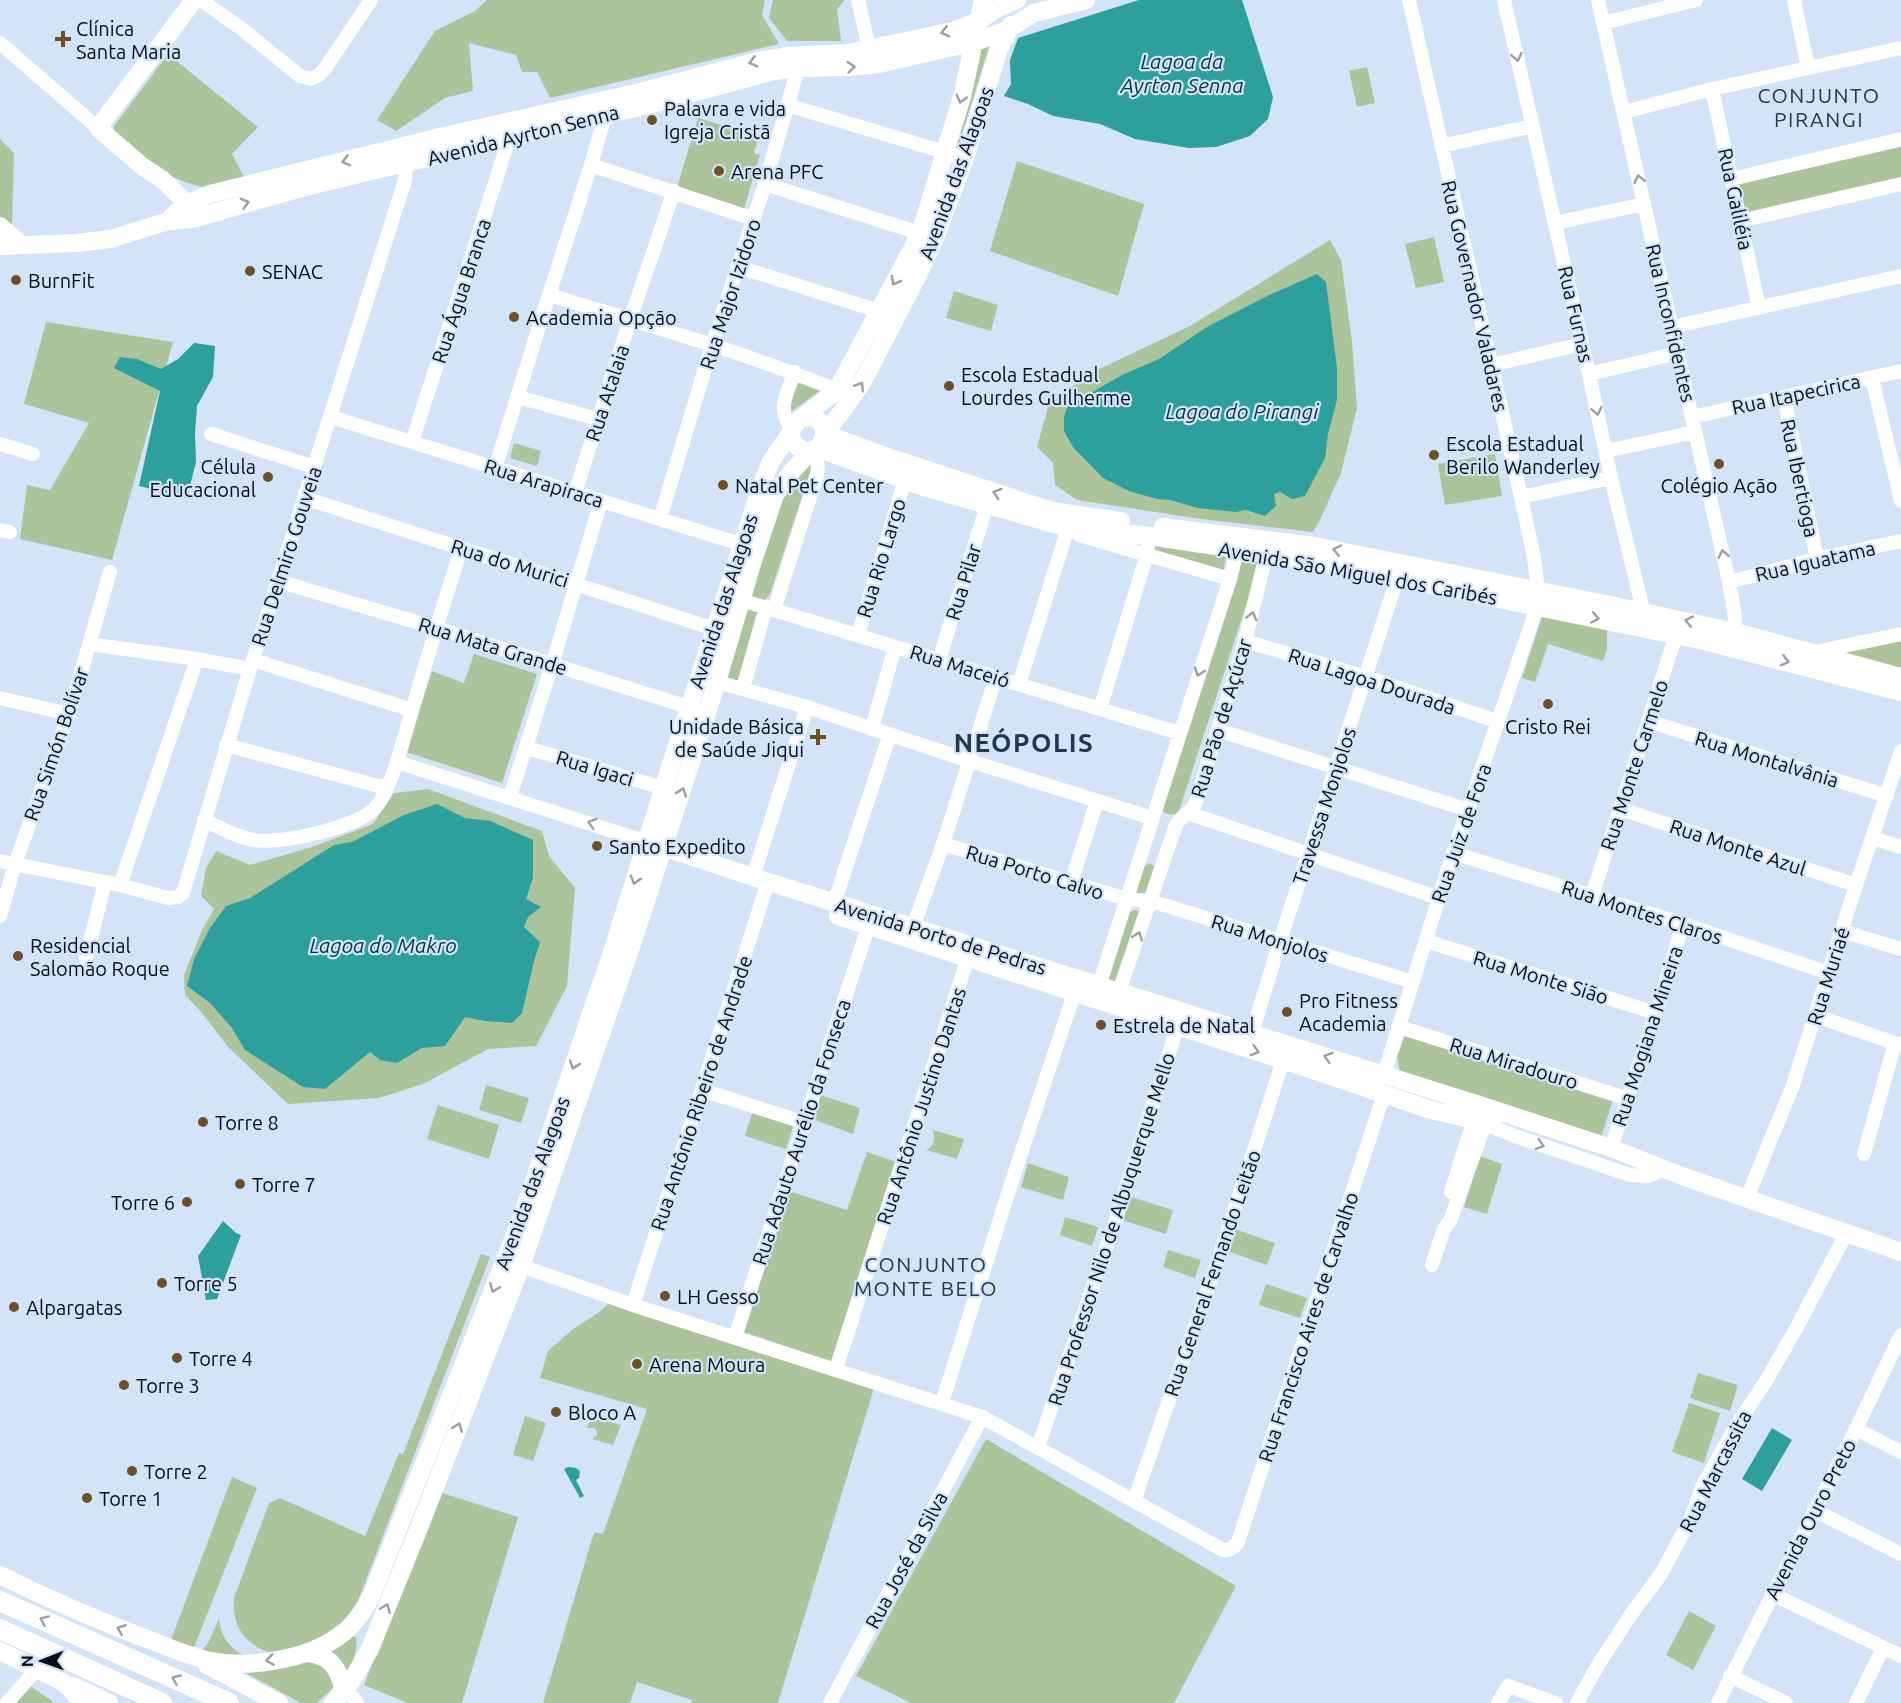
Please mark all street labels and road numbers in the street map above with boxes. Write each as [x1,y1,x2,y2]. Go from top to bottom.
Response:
street label: Avenida das Alagoas [914,83,998,263]
street label: Avenida Ayrton Senna [425,100,621,170]
street label: Rua Galiléia [1714,146,1758,252]
street label: Rua Governador Valadares [1437,178,1513,414]
street label: Rua Água Branca [427,216,495,366]
street label: Rua Major Izidoro [695,216,765,372]
street label: Rua Inconfidentes [1642,242,1700,404]
street label: Rua Furnas [1554,264,1598,364]
street label: Rua Atalaia [581,342,633,444]
street label: Rua Itapecirica [1730,369,1862,419]
street label: Rua Ibertioga [1776,417,1824,539]
street label: Rua Arapiraca [482,454,606,512]
street label: Rua Delmiro Gouveia [246,463,326,649]
street label: Rua Rio Largo [852,496,910,620]
street label: Avenida das Alagoas [684,511,762,691]
street label: Rua do Murici [448,534,572,592]
street label: Rua Iguatama [1753,536,1877,586]
street label: Avenida São Miguel dos Caribés [1217,537,1499,609]
street label: Rua Pilar [940,541,986,623]
street label: Rua Mata Grande [416,612,570,680]
street label: Rua Pão de Açúcar [1186,635,1256,800]
street label: Rua Maceió [907,640,1013,692]
street label: Rua Lagoa Dourada [1286,643,1458,719]
street label: Rua Simón Bolívar [19,664,93,824]
street label: Rua Monte Carmelo [1596,677,1672,853]
street label: Travessa Monjolos [1288,724,1360,888]
street label: Rua Montalvânia [1692,726,1842,792]
street label: Rua Igaci [553,745,637,791]
street label: Rua Juiz de Fora [1426,760,1496,906]
street label: Rua Monte Azul [1667,814,1809,880]
street label: Rua Porto Calvo [963,840,1107,904]
street label: Rua Montes Claros [1559,875,1725,949]
street label: Avenida Porto de Pedras [833,893,1049,979]
street label: Rua Monjolos [1209,909,1331,967]
street label: Rua Muriaé [1802,924,1854,1028]
street label: Rua Mogiana Mineira [1607,943,1687,1129]
street label: Rua Monte Sião [1471,946,1611,1008]
street label: Rua Antônio Ribeiro de Andrade [646,952,756,1234]
street label: Rua Antônio Justino Dantas [872,984,970,1228]
street label: Rua Adauto Aurélio da Fonseca [747,996,855,1268]
street label: Rua Miradouro [1447,1033,1581,1093]
street label: Rua Professor Nilo de Albuquerque Mello [1043,1049,1179,1409]
street label: Avenida das Alagoas [490,1093,574,1273]
street label: Rua General Fernando Leitão [1159,1147,1265,1399]
street label: Rua Francisco Aires de Carvalho [1253,1189,1363,1465]
street label: Rua Marcassita [1674,1406,1756,1536]
street label: Avenida Ouro Preto [1760,1435,1860,1603]
street label: Rua José da Silva [860,1488,952,1632]

